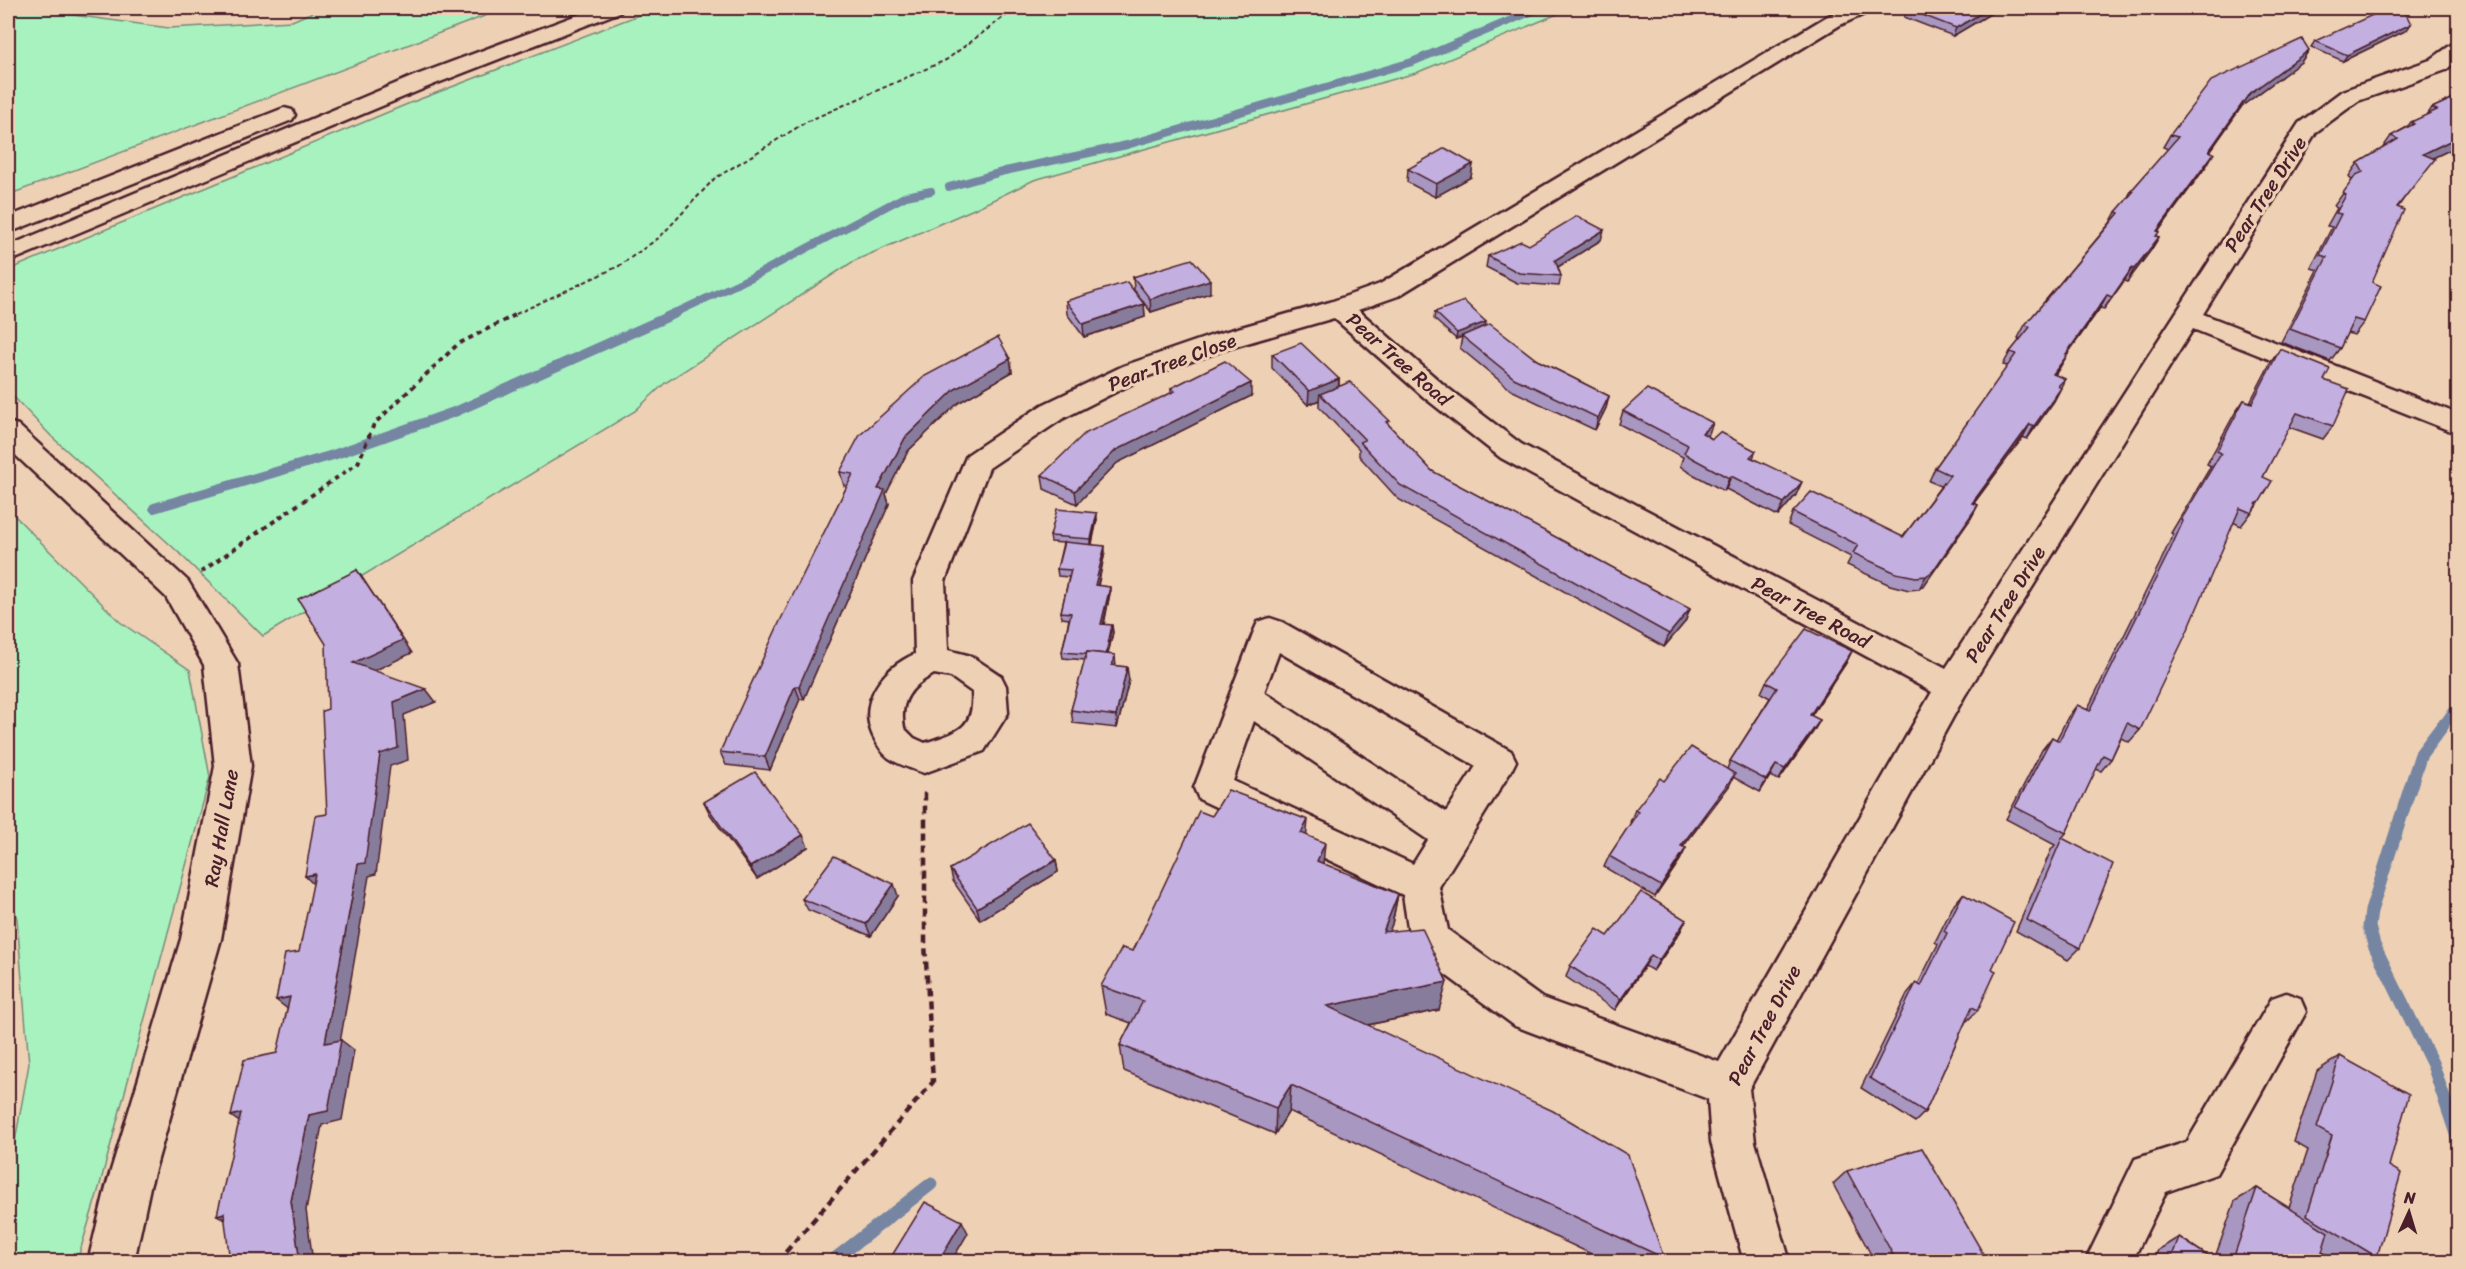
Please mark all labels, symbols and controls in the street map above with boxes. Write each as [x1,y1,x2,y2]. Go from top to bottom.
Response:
street label: Pear Tree Drive [2215,129,2316,259]
street label: Pear Tree Road [1338,303,1461,416]
street label: Pear Tree Close [1103,323,1242,402]
street label: Pear Tree Drive [1955,538,2056,670]
street label: Pear Tree Road [1745,566,1878,659]
street label: Ray Hall Lane [194,766,249,890]
street label: Pear Tree Drive [1718,958,1811,1092]
north arrow [2379,1182,2439,1242]
text: N [2402,1183,2417,1212]

